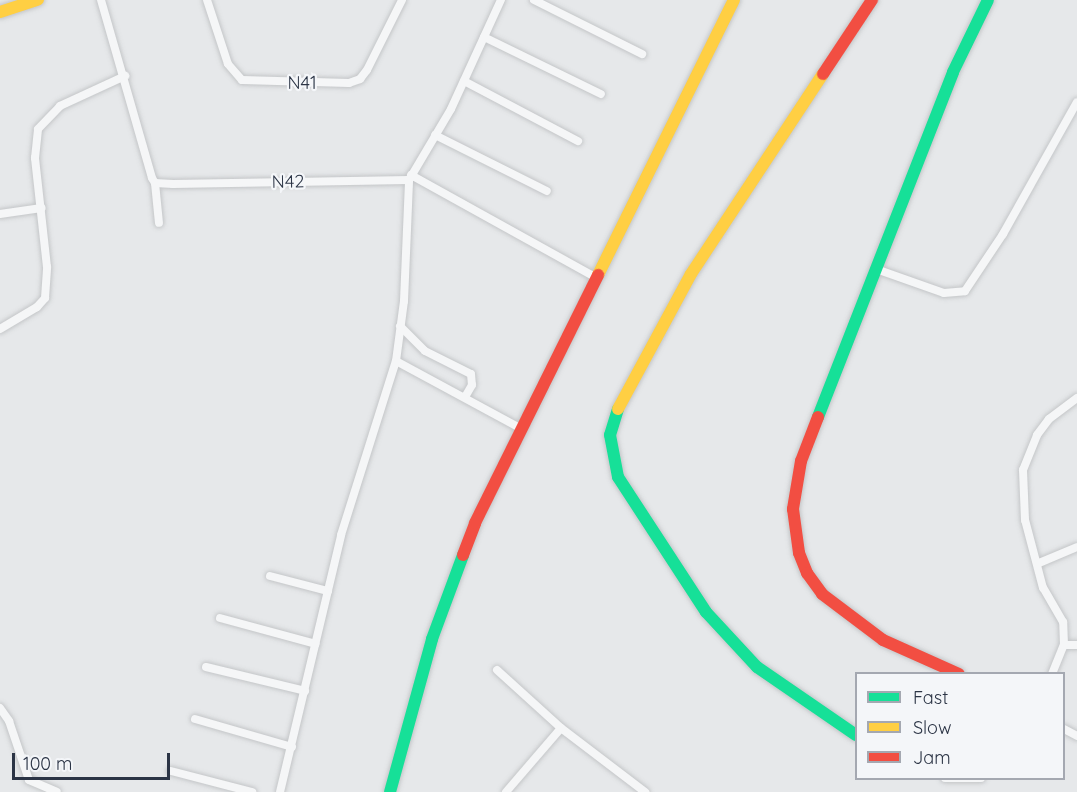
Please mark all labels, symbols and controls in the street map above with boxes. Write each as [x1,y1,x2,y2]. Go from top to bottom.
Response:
street label: N41 [287,72,317,94]
street label: N42 [272,171,304,193]
legend [855,672,1065,780]
text: Fast [913,686,948,709]
text: Slow [913,716,951,739]
scale bar [15,741,172,779]
text: Jam [913,746,951,769]
text: 100 m [23,752,72,775]

